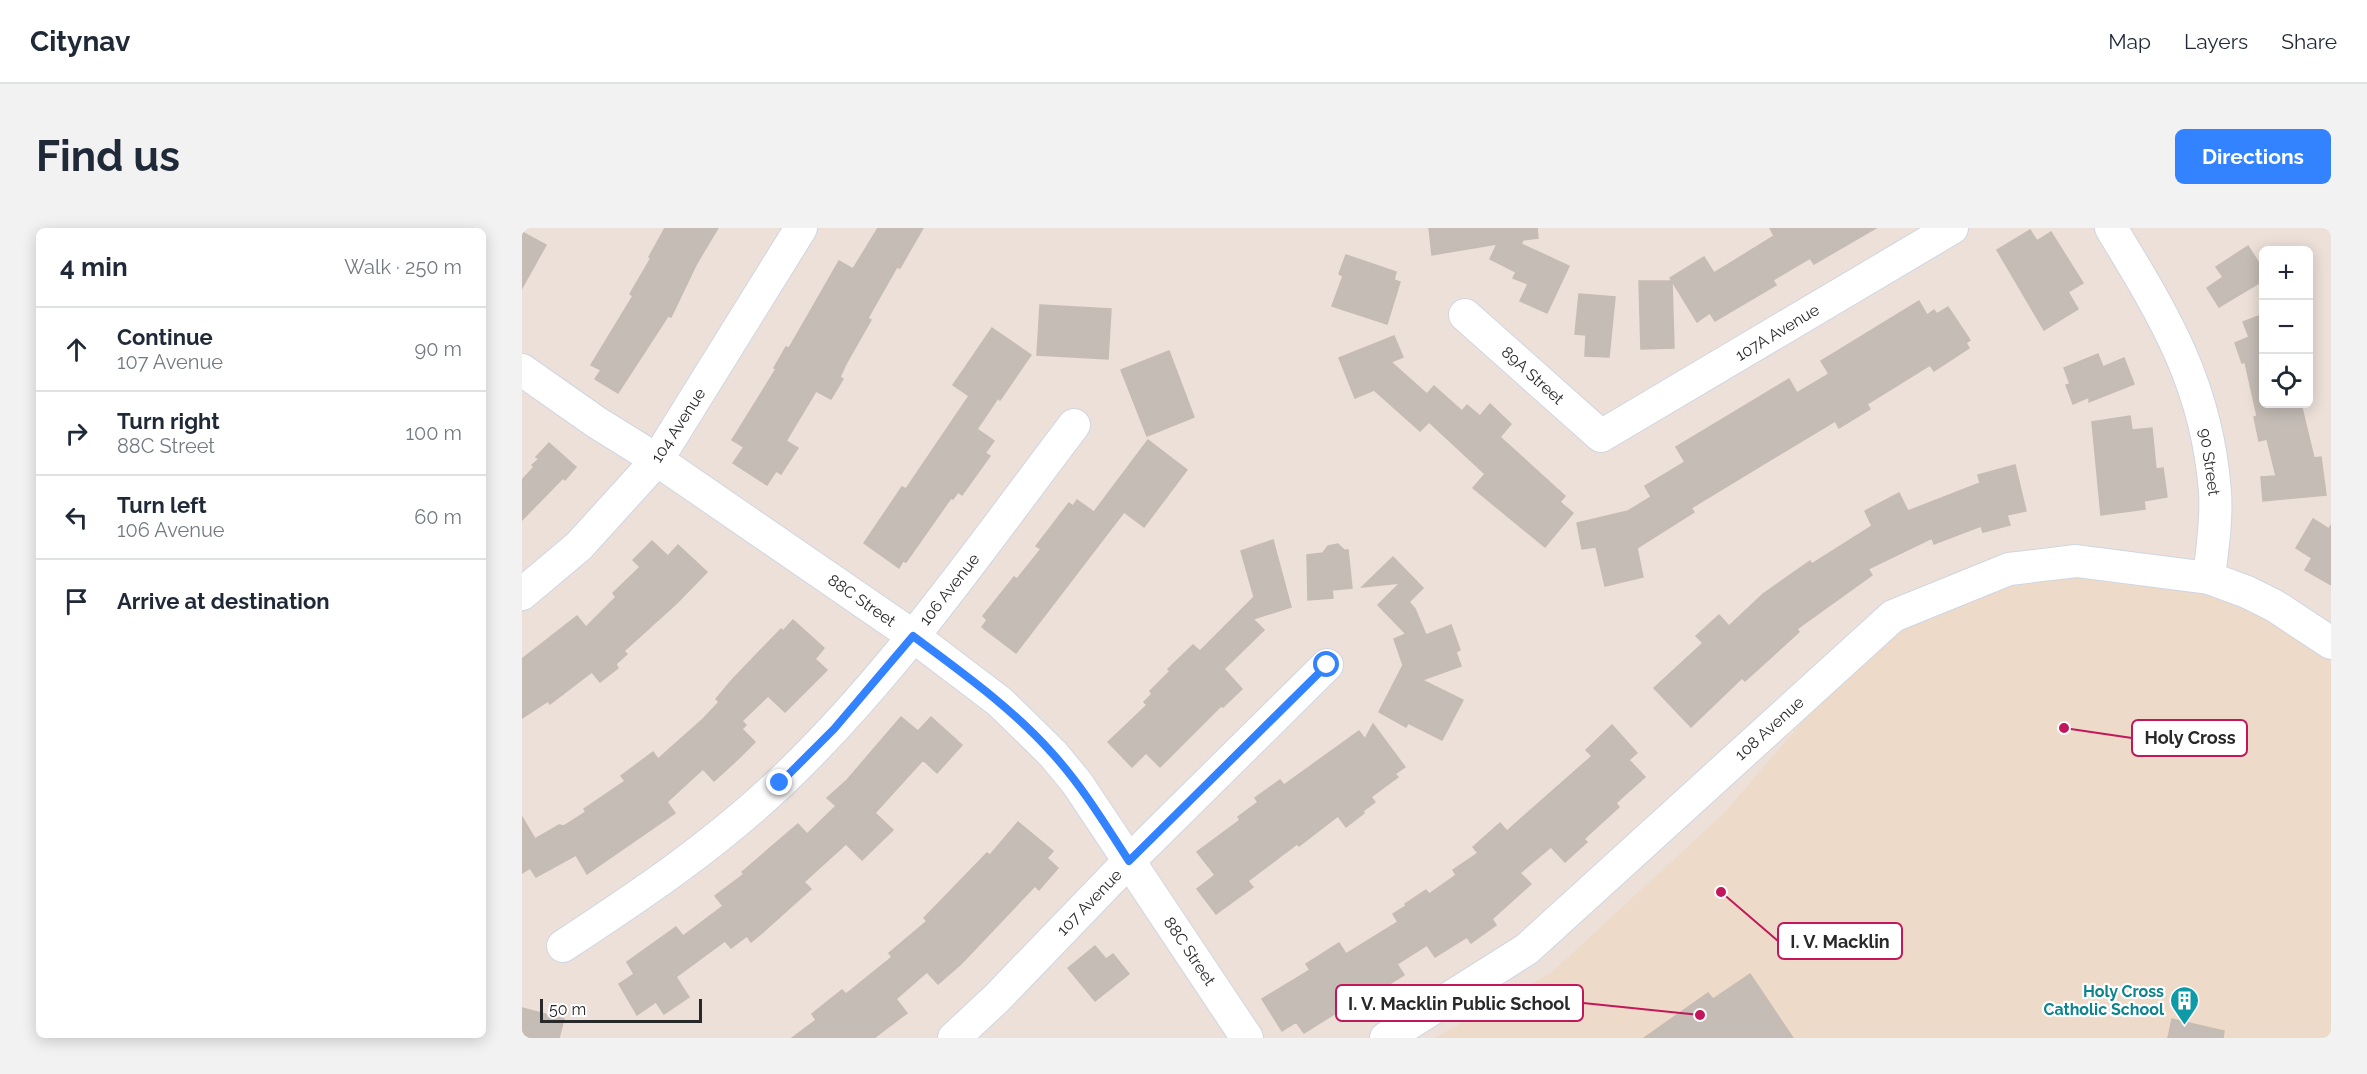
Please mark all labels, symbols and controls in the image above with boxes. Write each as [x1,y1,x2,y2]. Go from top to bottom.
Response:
text: Citynav [30,25,130,58]
text: Map [2108,29,2151,54]
text: Layers [2184,29,2248,54]
text: Share [2281,29,2337,54]
button: Directions [2175,129,2331,184]
text: Find us [36,132,180,181]
map controls [2259,246,2313,408]
button: + [2259,246,2313,300]
text: 4 min [60,252,128,282]
text: Walk · 250 m [344,255,462,279]
street label: 107A Avenue [1732,300,1823,365]
button: − [2259,300,2313,354]
text: Continue [117,324,213,350]
icon: ahead [60,333,93,366]
text: 90 m [415,337,462,361]
street label: 89A Street [1497,342,1568,409]
text: 107 Avenue [117,350,223,374]
button: locate [2259,354,2313,408]
street label: 104 Avenue [647,384,710,466]
text: Turn right [117,408,220,434]
icon: right [60,417,93,450]
text: 100 m [405,421,462,445]
street label: 90 Street [2195,427,2224,497]
text: 88C Street [117,434,215,458]
text: Turn left [117,492,207,518]
icon: left [60,501,93,534]
text: 60 m [414,505,462,529]
text: 106 Avenue [117,518,225,542]
street label: 106 Avenue [915,550,983,629]
street label: 88C Street [824,570,900,631]
icon: arrive [60,585,93,618]
text: Arrive at destination [117,588,330,614]
route start [1313,651,1339,677]
street label: 108 Avenue [1731,693,1808,764]
callout: Holy Cross [2132,720,2247,756]
text: Holy Cross [2144,727,2236,748]
route end [766,769,792,795]
street label: 107 Avenue [1053,865,1126,939]
street label: 88C Street [1160,913,1220,990]
callout: I. V. Macklin [1778,923,1902,959]
text: I. V. Macklin [1790,931,1890,952]
place label: Holy Cross Catholic School [2043,982,2165,1019]
building icon: Holy Cross Catholic School [2169,984,2201,1026]
callout: I. V. Macklin Public School [1336,985,1583,1021]
text: I. V. Macklin Public School [1348,993,1570,1014]
scale bar [540,996,702,1024]
text: 50 m [549,1000,586,1019]

